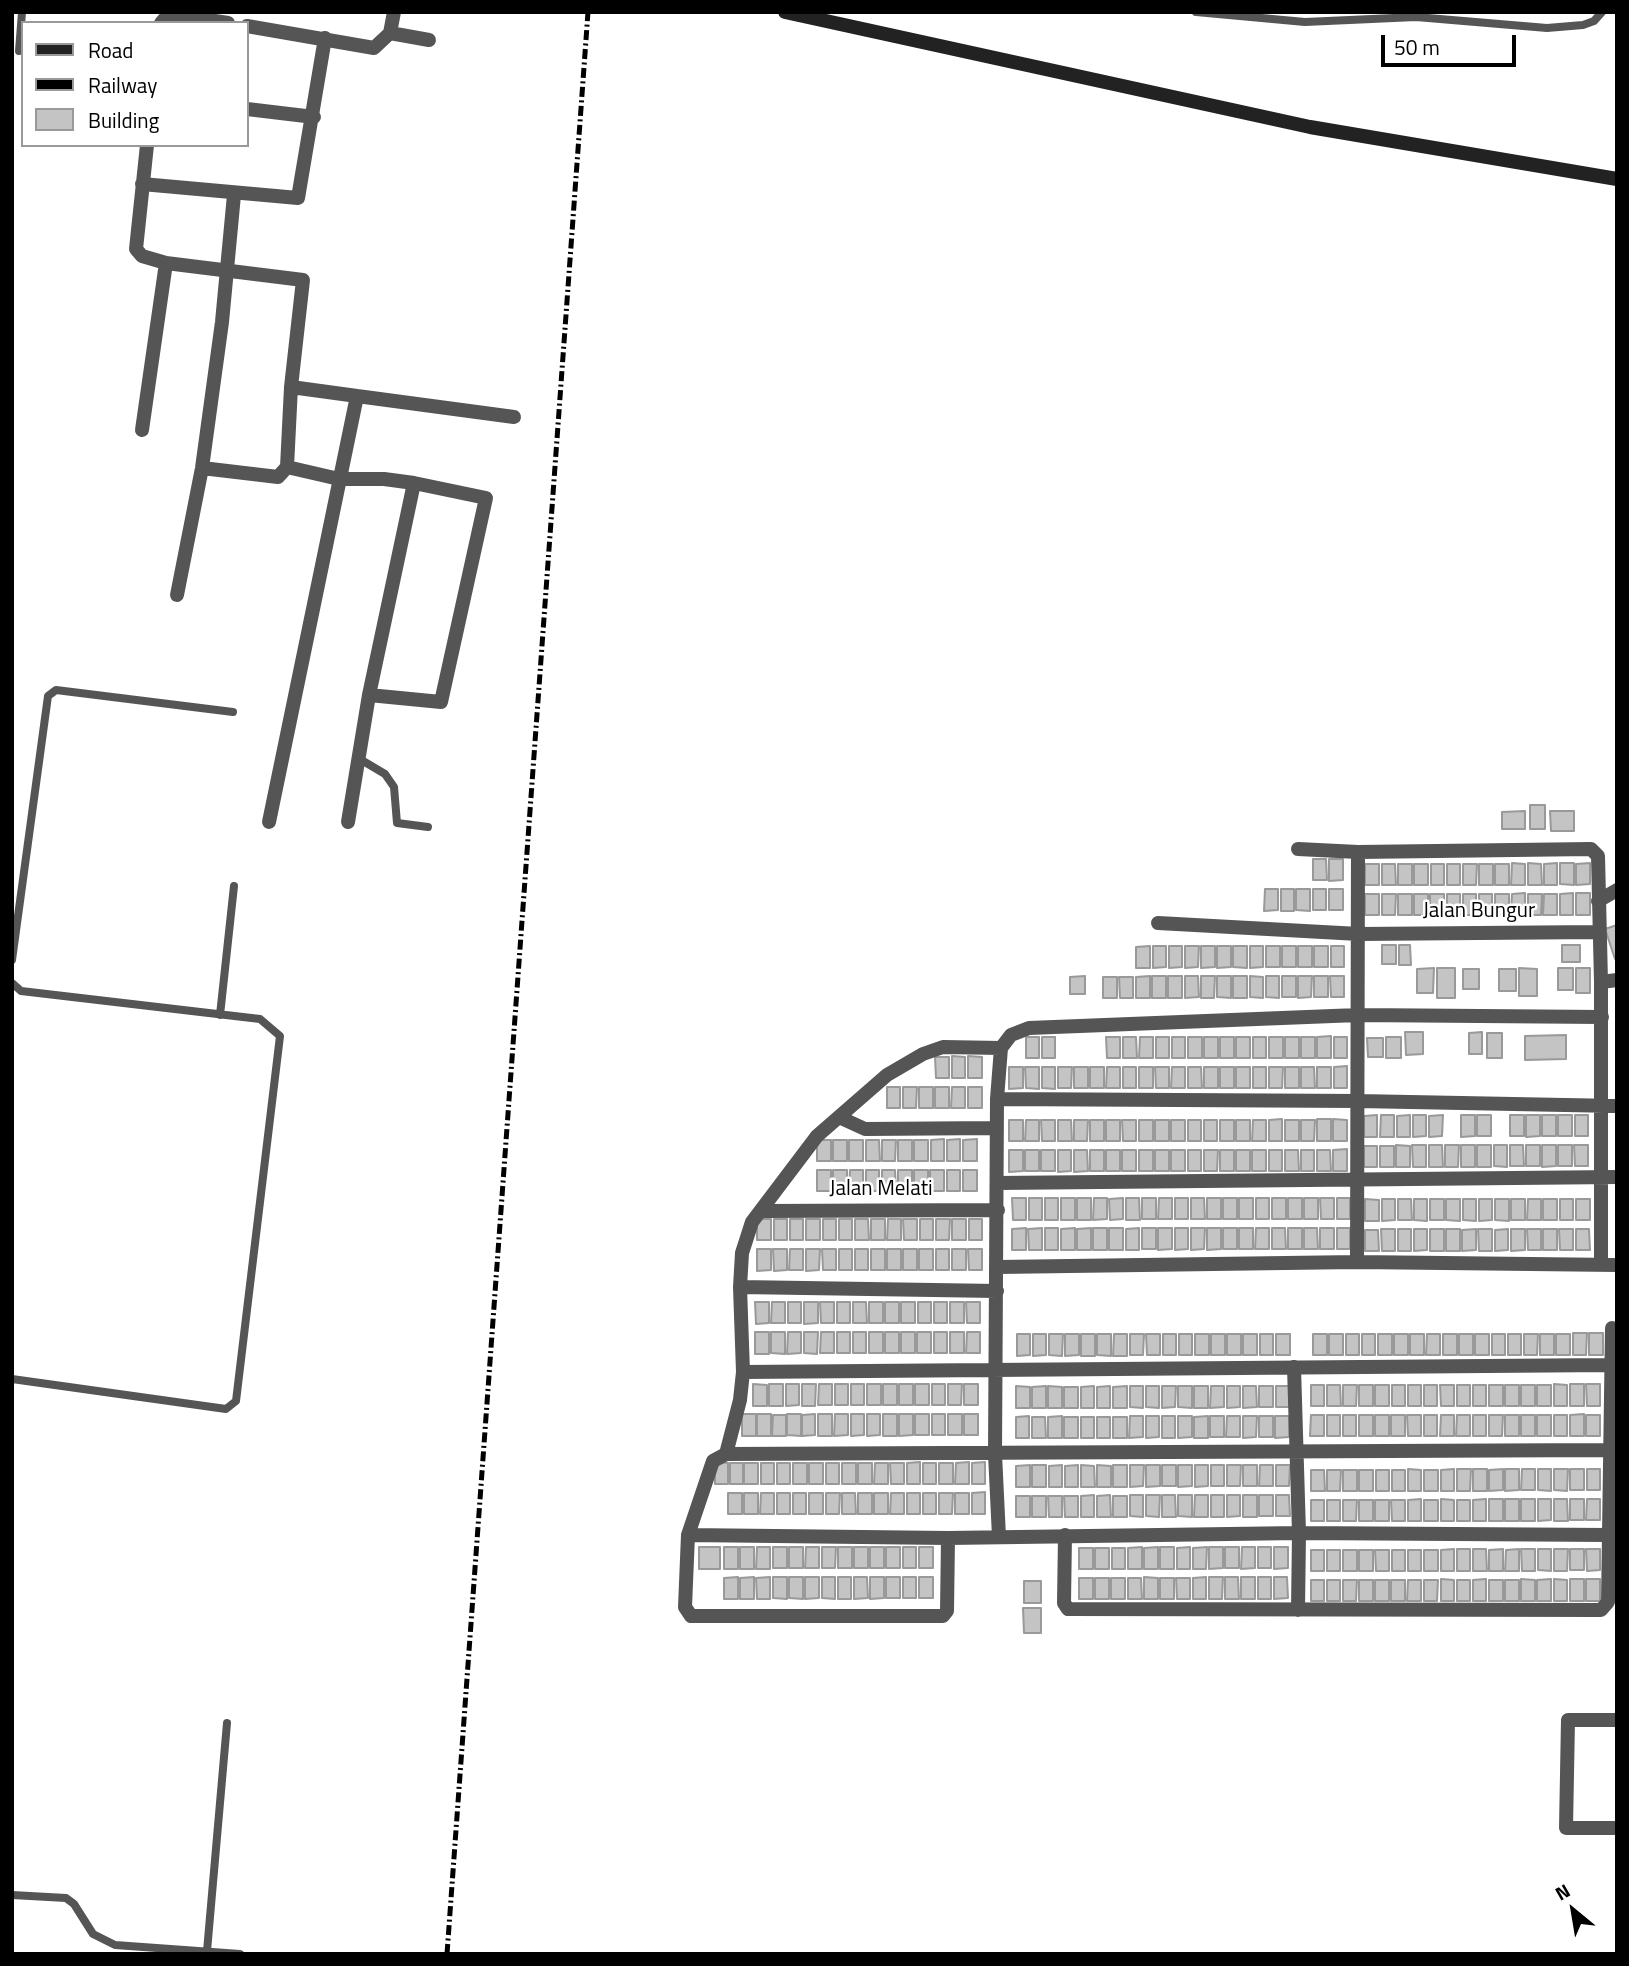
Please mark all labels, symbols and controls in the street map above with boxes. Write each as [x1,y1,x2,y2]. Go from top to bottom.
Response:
legend [21,21,248,147]
scale bar [1384,21,1519,65]
text: 50 m [1394,31,1440,63]
text: Road [88,34,133,66]
text: Railway [88,69,157,101]
text: Building [88,104,159,136]
street label: Jalan Bungur [1423,899,1535,925]
street label: Jalan Melati [829,1177,933,1203]
north arrow [1538,1875,1608,1945]
text: N [1549,1876,1575,1907]

